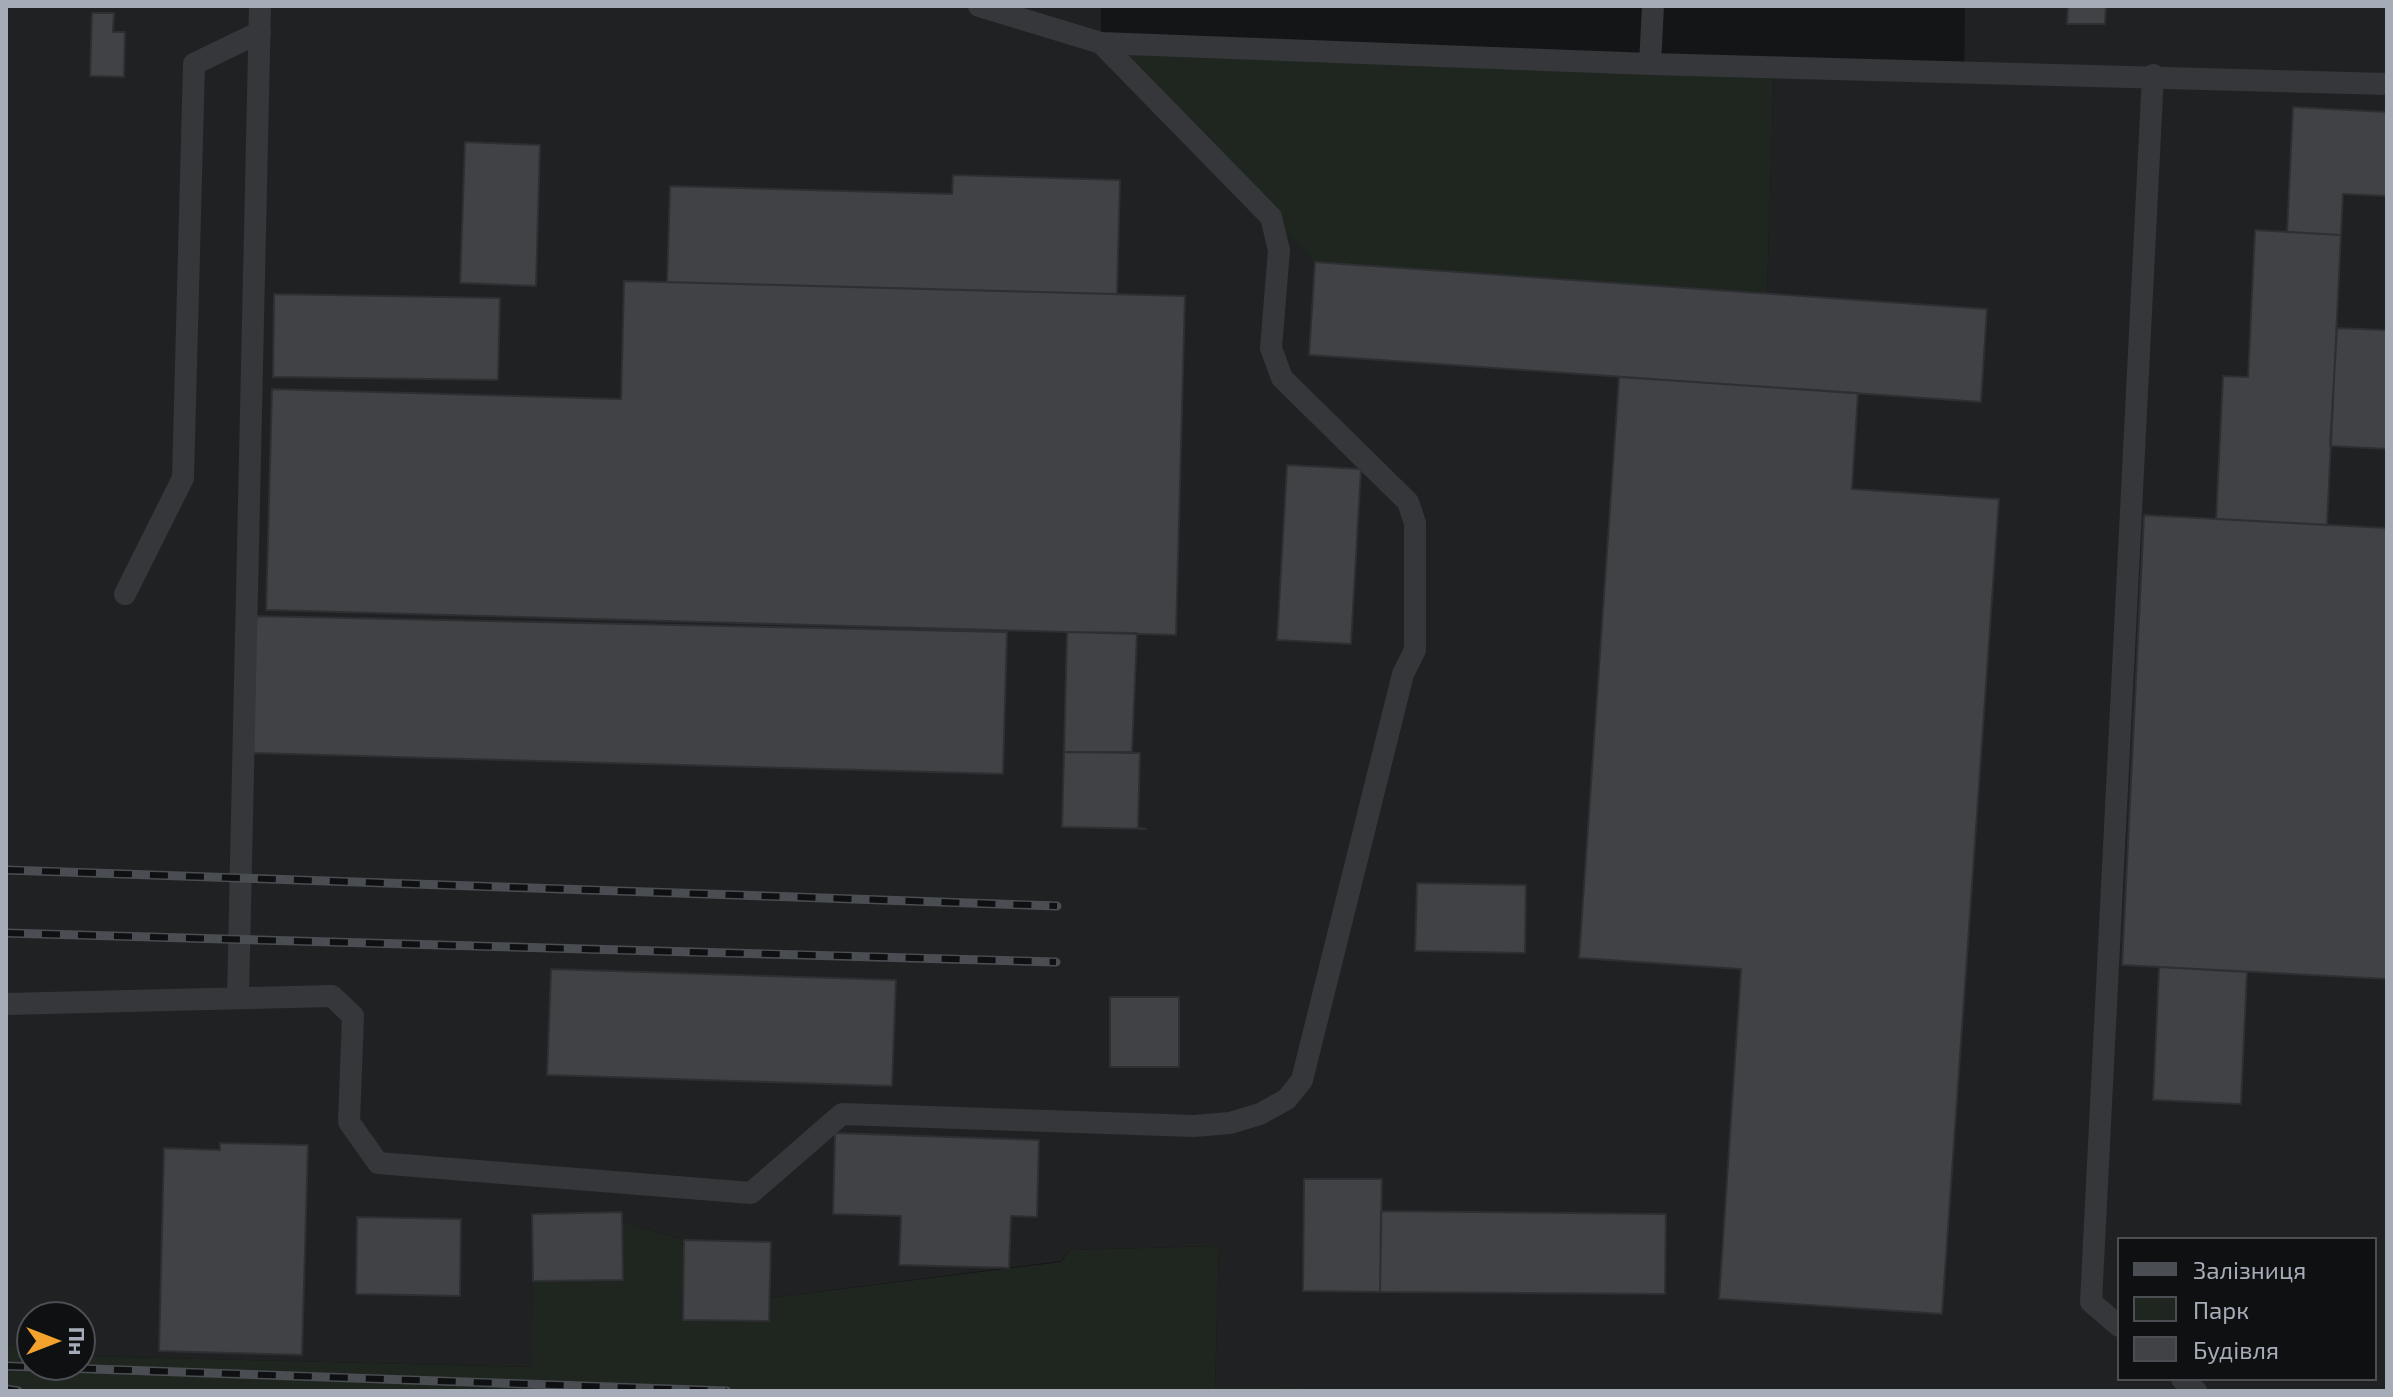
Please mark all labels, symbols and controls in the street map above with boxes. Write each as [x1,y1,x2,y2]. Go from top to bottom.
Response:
legend [2117,1237,2377,1381]
text: Залізниця [2193,1255,2306,1284]
text: Парк [2193,1295,2249,1324]
north arrow [16,1301,96,1381]
text: Пн [65,1327,91,1355]
text: Будівля [2193,1335,2279,1364]

